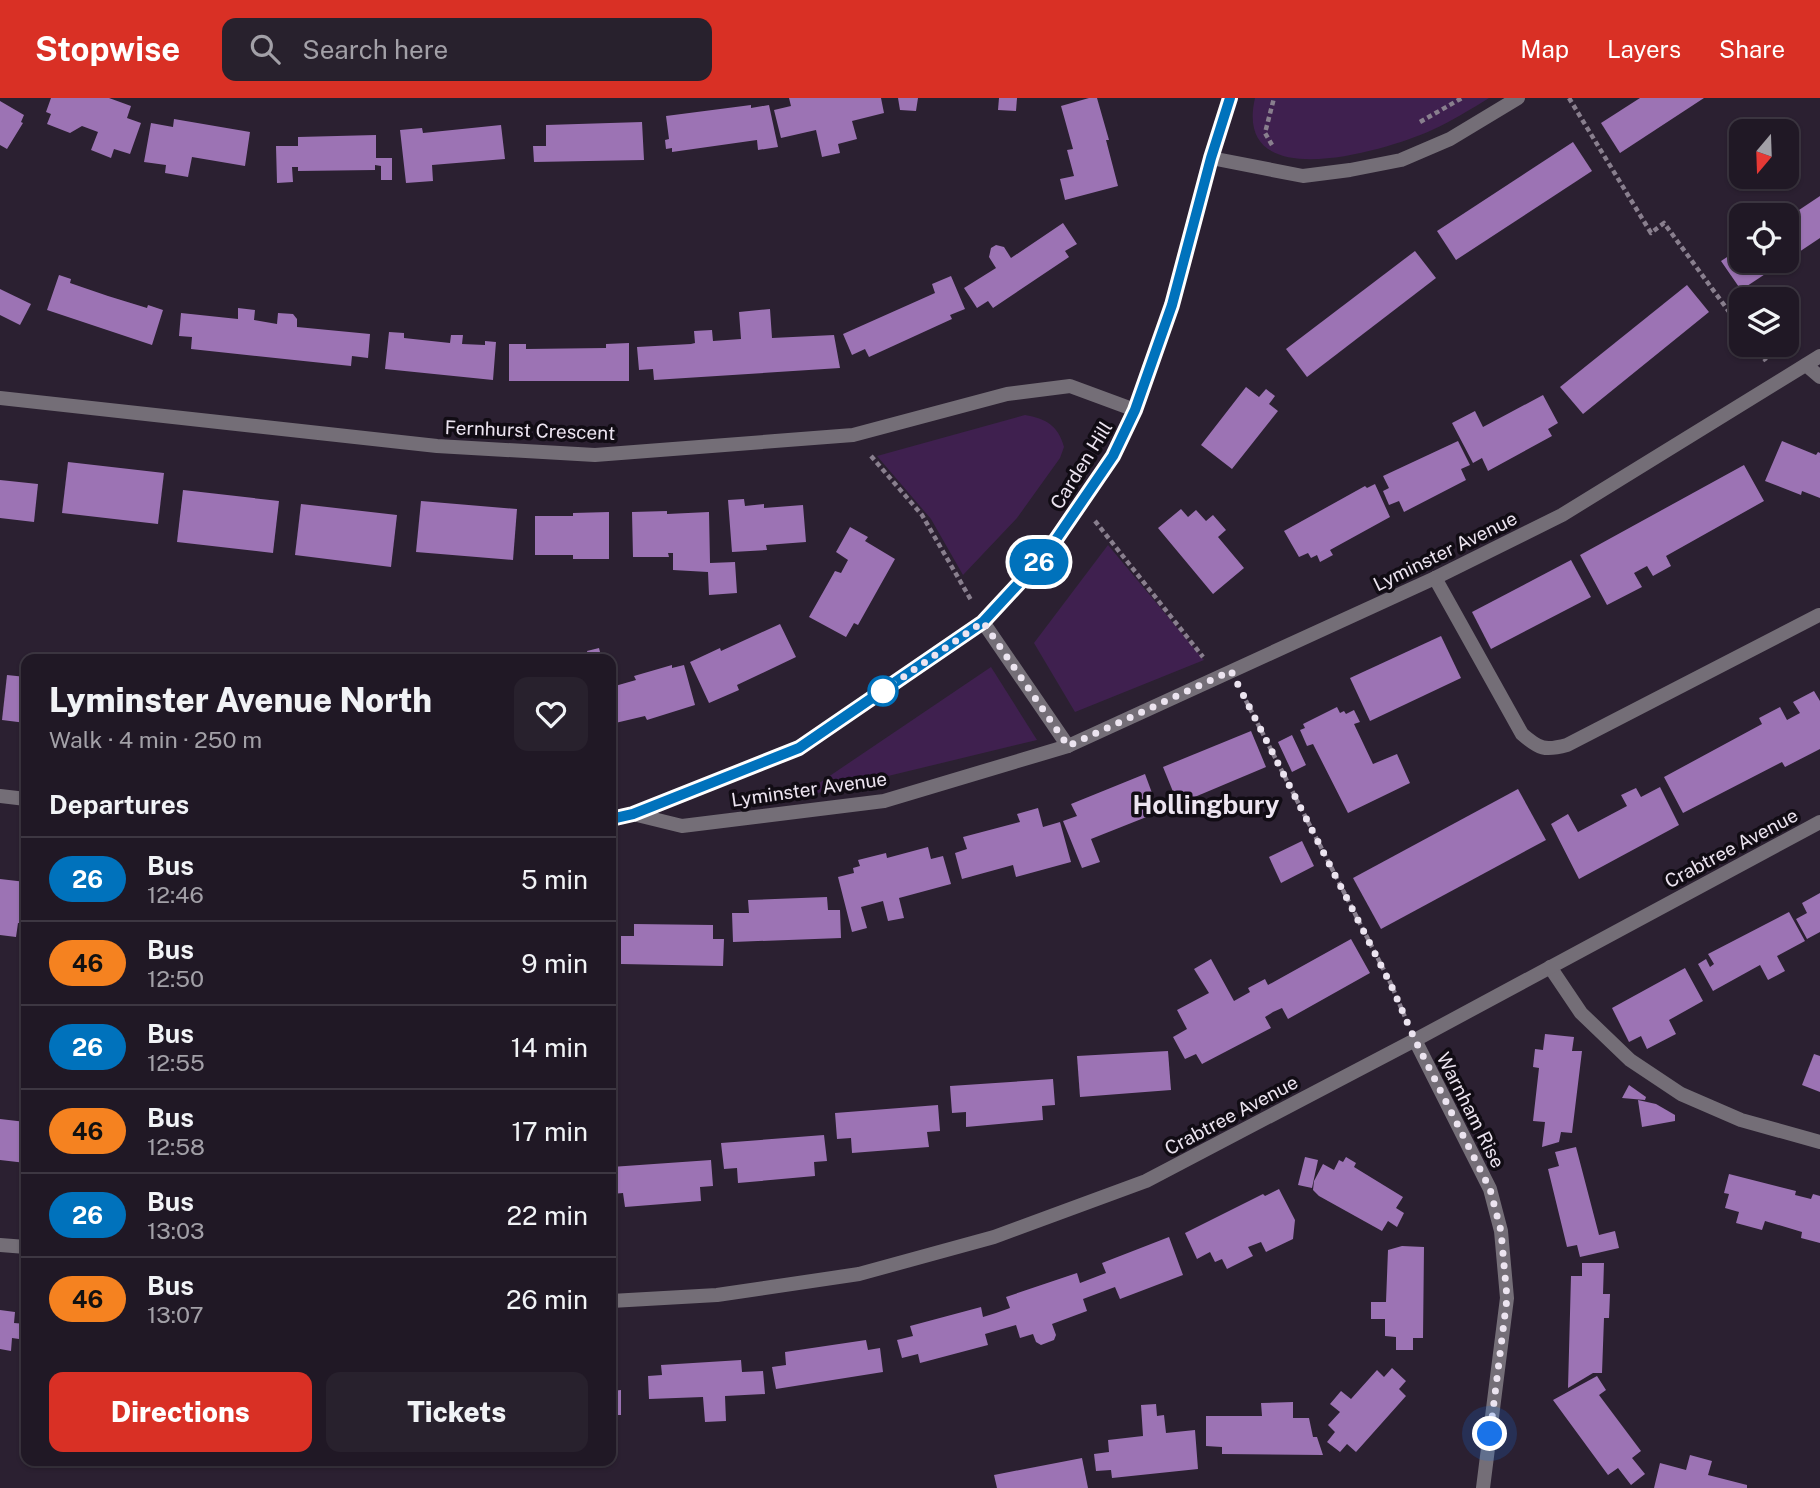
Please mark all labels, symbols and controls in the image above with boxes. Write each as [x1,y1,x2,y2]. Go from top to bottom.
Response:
search box [222,18,712,81]
text: Stopwise [35,30,180,68]
icon: search [246,30,284,68]
text: Search here [302,34,448,65]
text: Map [1520,35,1569,63]
text: Layers [1607,35,1681,63]
text: Share [1719,35,1785,63]
north arrow [1729,119,1799,189]
map controls [1729,119,1799,357]
button: locate [1729,203,1799,273]
button: layers [1729,287,1799,357]
street label: Fernhurst Crescent [444,416,616,444]
street label: Carden Hill [1045,417,1117,513]
street label: Lyminster Avenue [1370,507,1520,595]
line badge: 26 [1007,539,1070,585]
text: 26 [1023,548,1055,576]
unlabelled marker [868,676,898,706]
button: heart [514,677,588,751]
text: Lyminster Avenue North [49,681,432,719]
text: Walk · 4 min · 250 m [49,726,262,753]
street label: Lyminster Avenue [730,767,888,811]
text: Departures [49,789,189,820]
district label: Hollingbury [1133,789,1280,820]
street label: Crabtree Avenue [1661,804,1801,892]
text: Bus [147,850,194,881]
text: 5 min [521,864,588,895]
text: 26 [72,865,103,893]
text: 12:46 [147,881,204,908]
text: Bus [147,934,194,965]
text: 9 min [521,948,588,979]
text: 46 [72,949,103,977]
text: 12:50 [147,965,204,992]
text: Bus [147,1018,194,1049]
text: 14 min [511,1032,588,1063]
text: 26 [72,1033,103,1061]
text: 12:55 [147,1049,205,1076]
street label: Warnham Rise [1432,1049,1510,1171]
street label: Crabtree Avenue [1161,1071,1301,1159]
text: Bus [147,1102,194,1133]
text: 17 min [511,1116,588,1147]
text: 46 [72,1117,103,1145]
text: 12:58 [147,1133,205,1160]
text: Bus [147,1186,194,1217]
text: 22 min [507,1200,588,1231]
text: 26 [72,1201,103,1229]
text: 13:03 [147,1217,204,1244]
text: Bus [147,1270,194,1301]
text: 26 min [506,1284,588,1315]
text: 46 [72,1285,103,1313]
text: 13:07 [147,1301,204,1328]
button: Directions [49,1372,312,1452]
button: Tickets [326,1372,588,1452]
your location [1472,1416,1507,1451]

